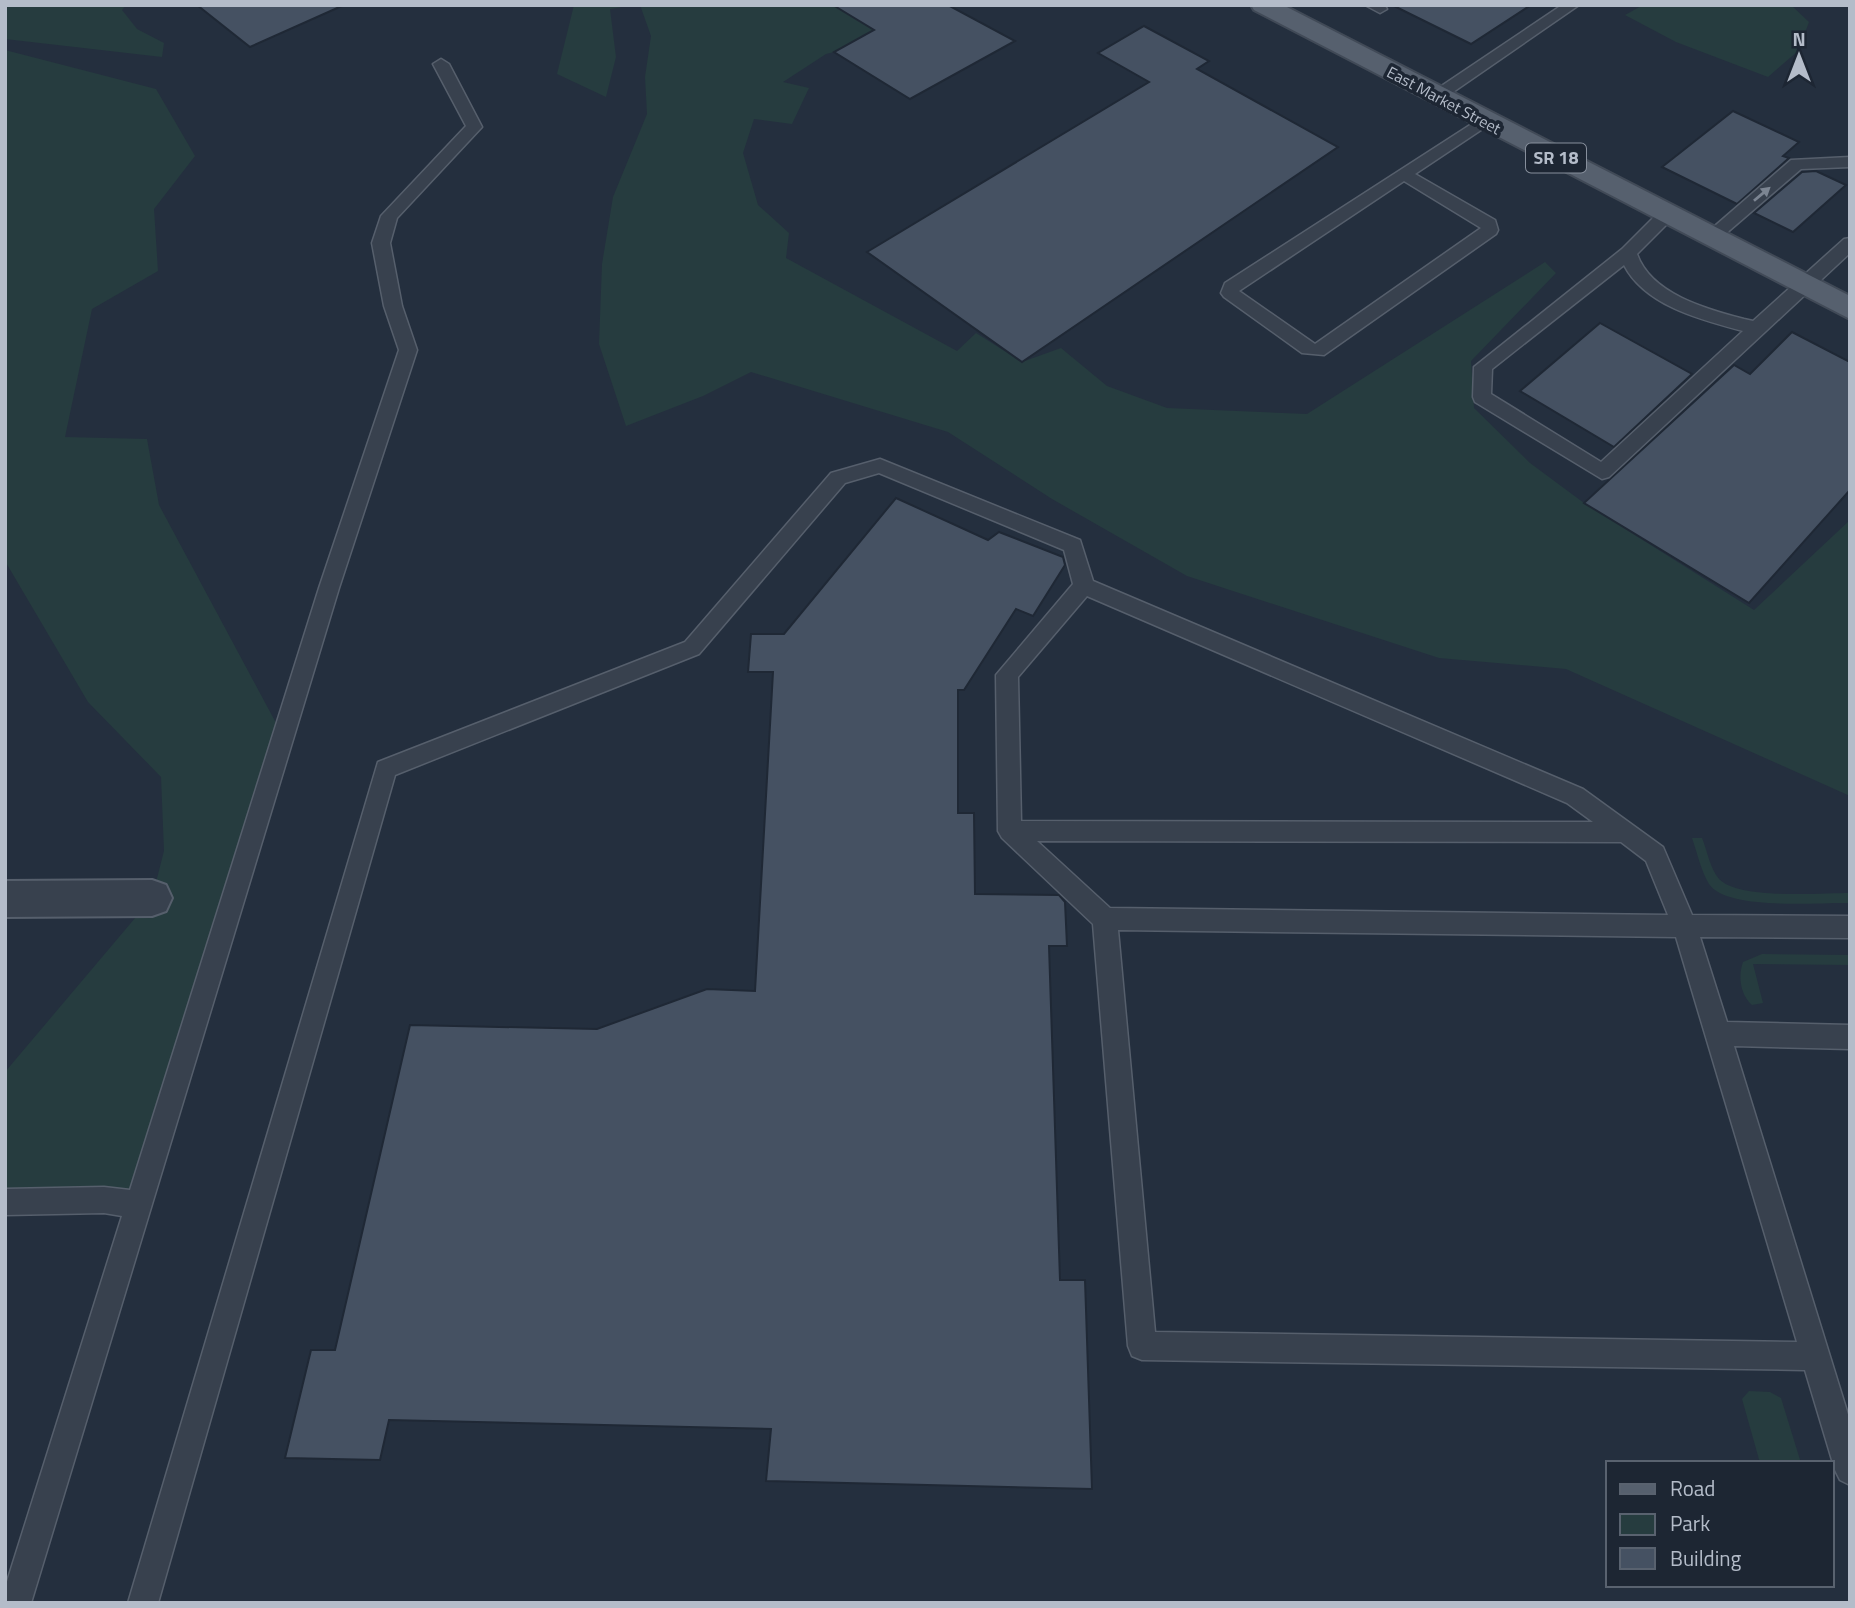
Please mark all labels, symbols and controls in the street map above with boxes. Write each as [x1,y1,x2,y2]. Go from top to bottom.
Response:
north arrow [1764,21,1834,91]
text: N [1792,24,1806,53]
street label: East Market Street [1383,60,1506,140]
road number: SR 18 [1526,144,1586,173]
one-way arrow [1753,187,1770,202]
legend [1606,1461,1834,1587]
text: Road [1670,1472,1715,1504]
text: Park [1670,1507,1710,1539]
text: Building [1670,1542,1742,1574]

